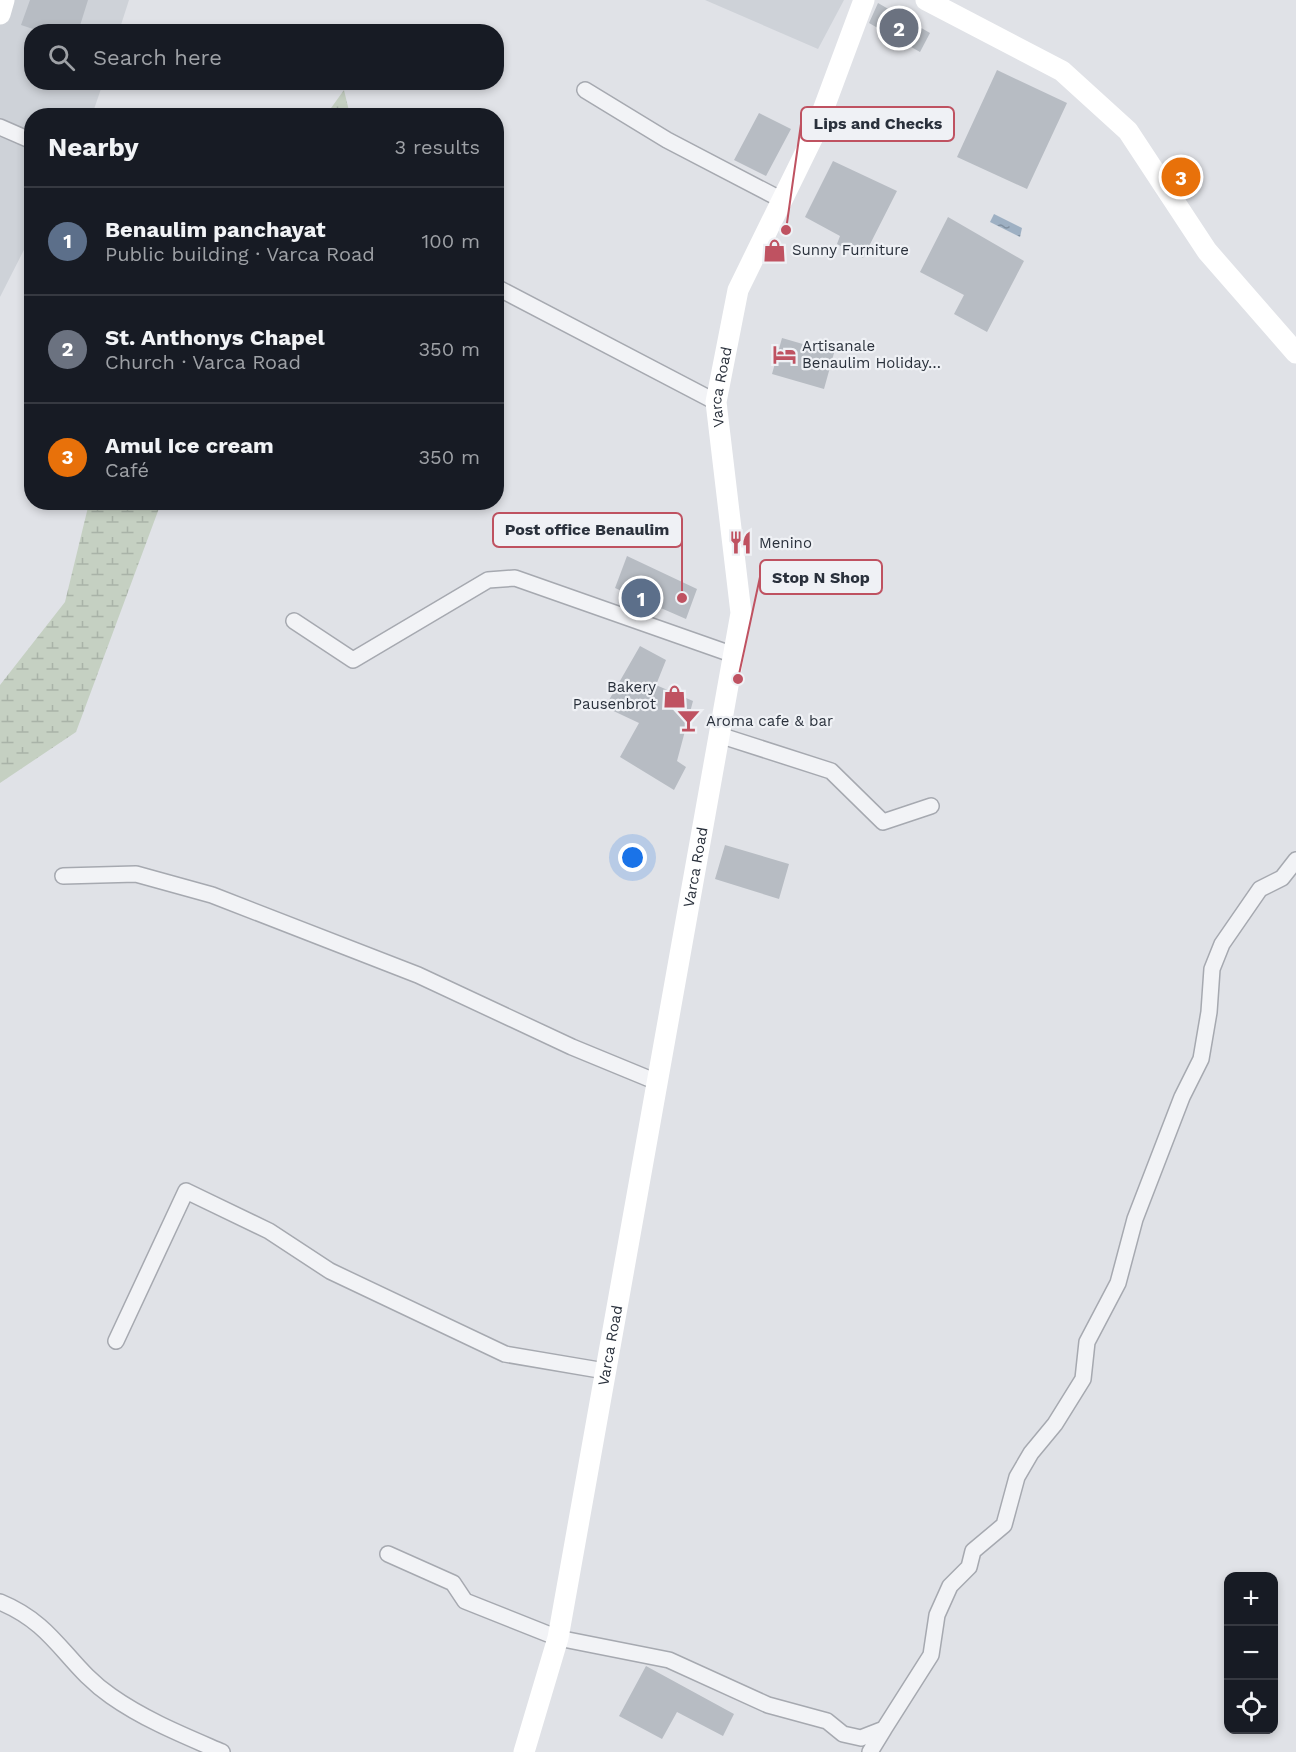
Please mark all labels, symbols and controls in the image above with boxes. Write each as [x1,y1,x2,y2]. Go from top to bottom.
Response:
pin: 2 [880,6,918,51]
search box [24,24,504,90]
icon: search [45,41,78,74]
text: Search here [93,45,222,70]
callout: Lips and Checks [801,107,954,141]
text: Lips and Checks [814,114,943,133]
text: Nearby [48,132,139,162]
text: 3 results [395,135,480,159]
pin: 3 [1162,154,1200,200]
text: Benaulim panchayat [105,217,326,242]
text: 1 [63,229,72,253]
text: 100 m [421,229,480,253]
shop icon: Sunny Furniture [761,237,787,263]
place label: Sunny Furniture [792,241,909,259]
text: Public building · Varca Road [105,242,375,266]
text: St. Anthonys Chapel [105,325,325,350]
text: 2 [62,337,73,361]
text: 350 m [418,337,480,361]
place label: Artisanale Benaulim Holiday… [802,337,941,372]
hotel icon: Artisanale Benaulim Holiday… [771,342,797,368]
street label: Varca Road [707,345,736,428]
text: Church · Varca Road [105,350,301,374]
text: Amul Ice cream [105,433,274,458]
text: 3 [62,445,73,469]
text: 350 m [418,445,480,469]
text: Café [105,458,149,482]
callout: Post office Benaulim [493,513,682,547]
text: Post office Benaulim [505,520,669,539]
restaurant icon: Menino [728,530,754,556]
place label: Menino [759,534,812,552]
callout: Stop N Shop [760,560,882,594]
text: Stop N Shop [772,568,870,587]
pin: 1 [622,576,660,620]
place label: Bakery Pausenbrot [573,678,657,713]
shop icon: Bakery Pausenbrot [661,683,687,709]
bar icon: Aroma cafe & bar [675,708,701,734]
place label: Aroma cafe & bar [706,712,833,730]
street label: Varca Road [680,825,712,909]
your location [618,843,647,872]
street label: Varca Road [594,1304,626,1387]
map controls [1224,1572,1278,1734]
button: + [1224,1572,1278,1626]
button: − [1224,1626,1278,1680]
button: locate [1224,1680,1278,1734]

